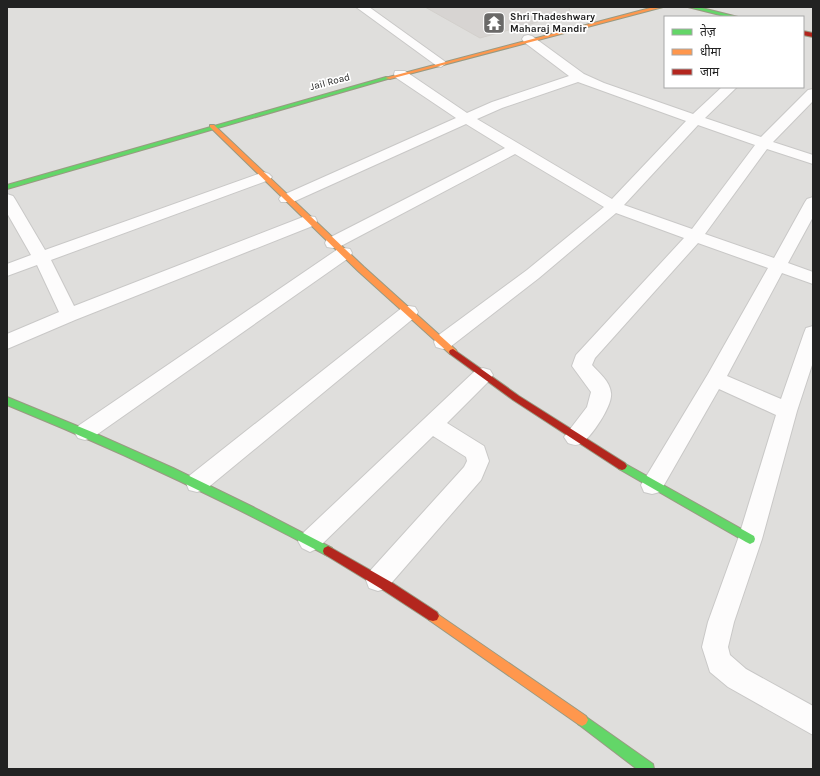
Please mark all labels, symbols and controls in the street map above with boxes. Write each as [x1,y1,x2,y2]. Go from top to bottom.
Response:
temple icon: Shri Thadeshwary Maharaj Mandir [481,10,507,36]
place label: Shri Thadeshwary Maharaj Mandir [510,11,595,35]
legend [664,16,804,88]
text: तेज़ [700,24,717,39]
text: धीमा [700,44,722,59]
text: जाम [700,65,720,79]
street label: Jail Road [309,71,351,93]

